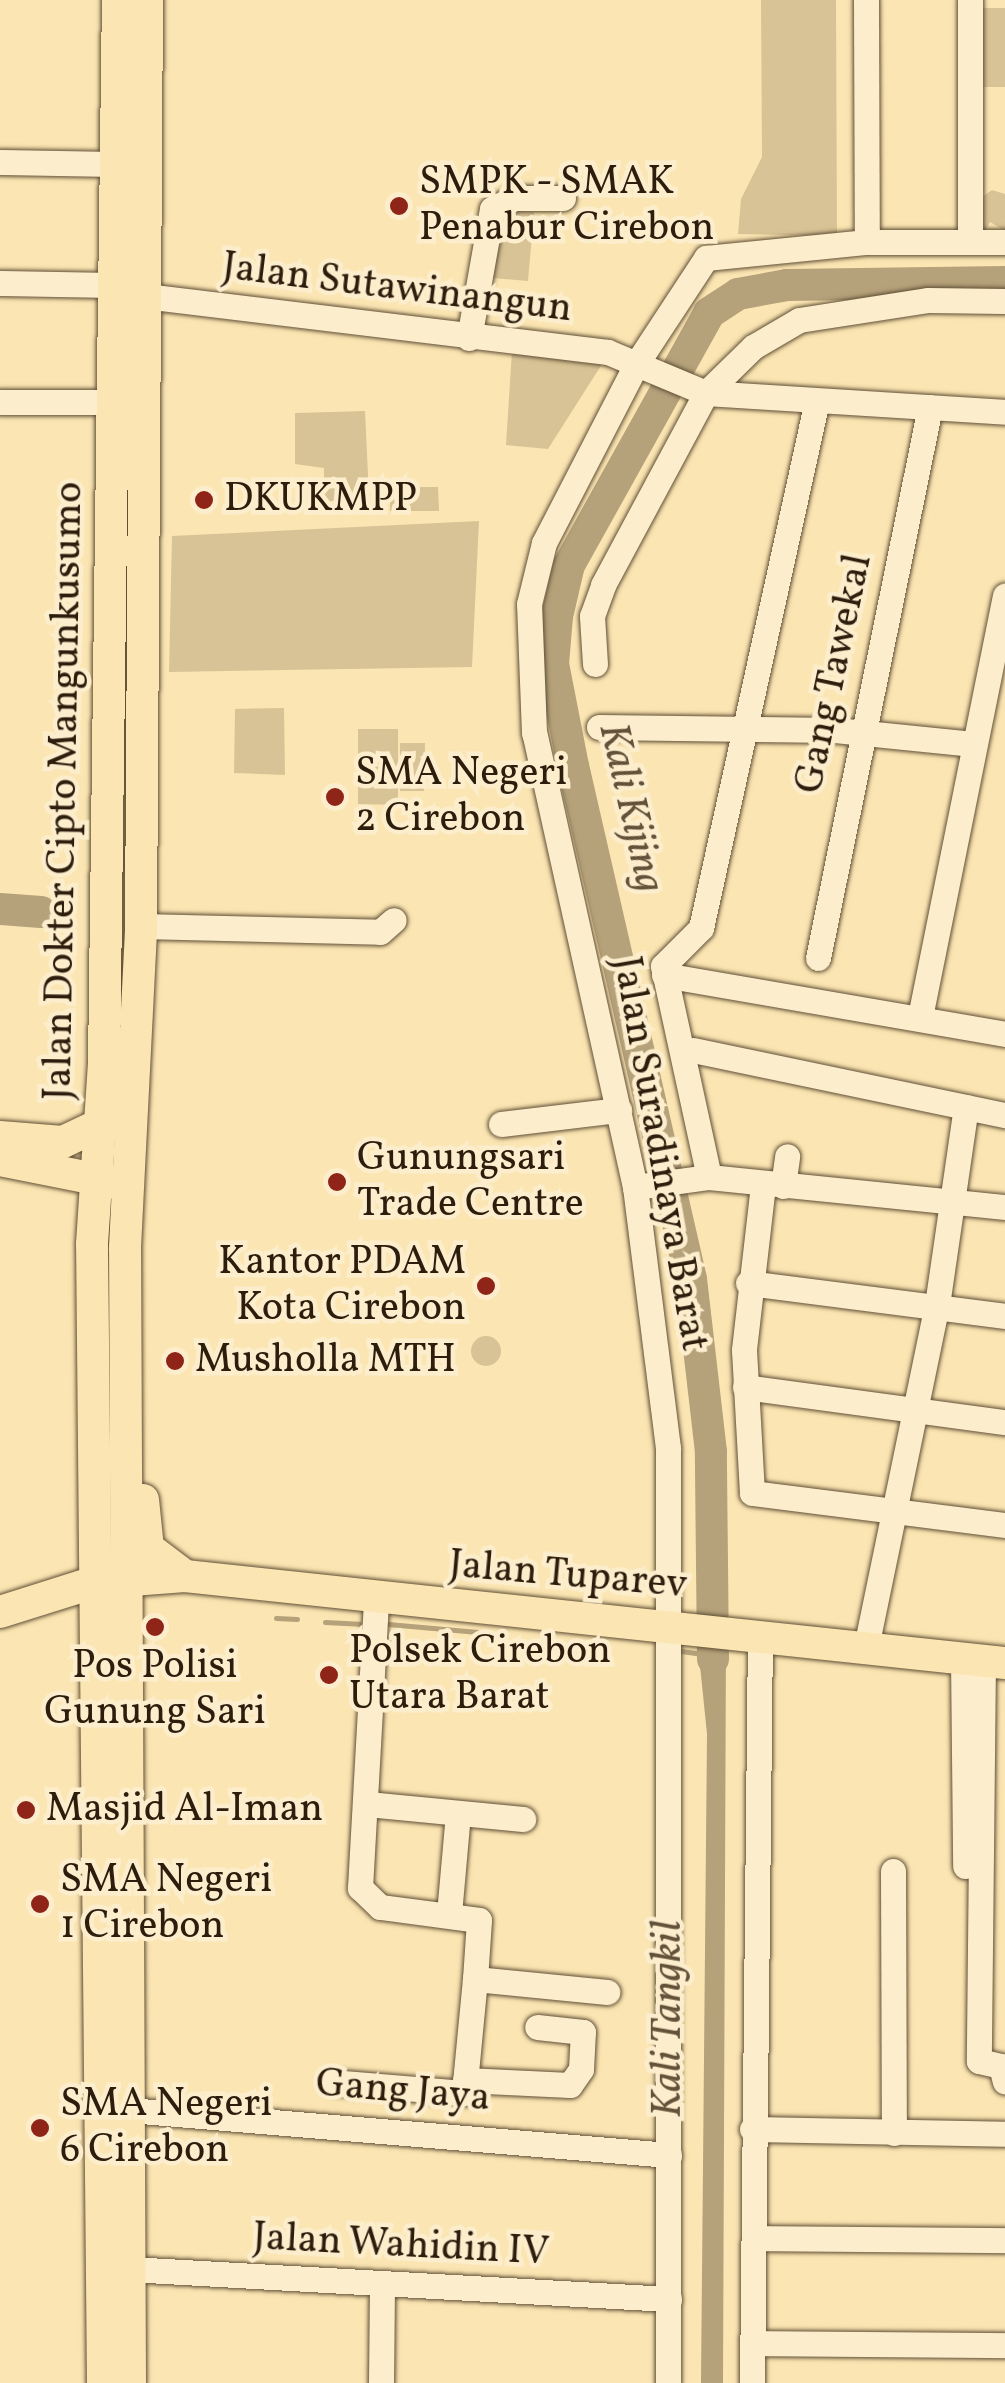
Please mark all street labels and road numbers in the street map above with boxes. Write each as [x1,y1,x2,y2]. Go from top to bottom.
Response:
street label: Jalan Sutawinangun [219,244,575,334]
street label: Jalan Dokter Cipto Mangunkusumo [36,481,94,1101]
street label: Gang Tawekal [786,549,884,799]
street label: Jalan Suradinaya Barat [601,953,717,1355]
street label: Jalan Tuparev [446,1542,690,1610]
street label: Gang Jaya [314,2060,492,2124]
street label: Jalan Wahidin IV [251,2214,551,2278]

